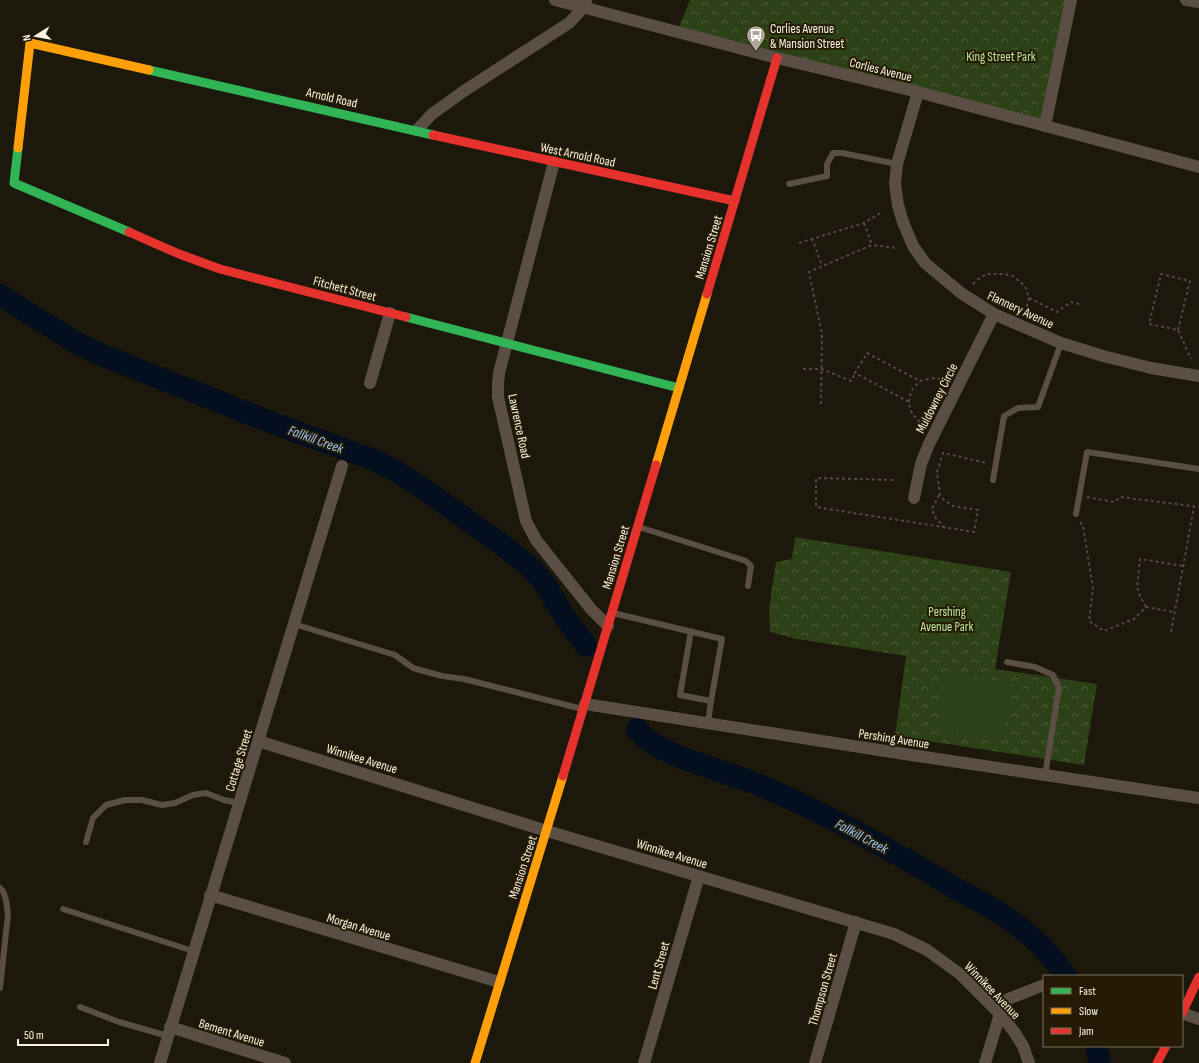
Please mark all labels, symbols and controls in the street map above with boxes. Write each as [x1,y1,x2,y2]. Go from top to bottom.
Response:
north arrow [16,16,56,56]
place label: Corlies Avenue & Mansion Street [770,21,844,52]
bus stop icon: Corlies Avenue & Mansion Street [745,24,767,52]
text: N [20,34,34,42]
park label: King Street Park [966,49,1036,65]
street label: Corlies Avenue [848,54,914,85]
street label: Arnold Road [304,84,359,112]
street label: West Arnold Road [539,139,617,171]
street label: Mansion Street [692,213,726,281]
street label: Fitchett Street [311,273,378,305]
street label: Flannery Avenue [985,288,1056,332]
street label: Muldowney Circle [912,361,961,436]
street label: Lawrence Road [504,393,534,460]
water label: Fallkill Creek [286,422,346,458]
street label: Mansion Street [599,523,633,591]
park label: Pershing Avenue Park [920,604,973,635]
street label: Pershing Avenue [857,725,930,752]
street label: Cottage Street [222,727,256,793]
street label: Winnikee Avenue [324,741,399,777]
water label: Fallkill Creek [832,815,892,858]
street label: Mansion Street [505,834,541,901]
street label: Winnikee Avenue [634,836,709,872]
street label: Morgan Avenue [325,910,393,944]
street label: Lent Street [645,939,673,991]
street label: Thompson Street [805,951,841,1028]
street label: Winnikee Avenue [961,959,1024,1023]
legend [1043,975,1183,1047]
text: Fast [1079,984,1096,999]
text: Slow [1079,1004,1098,1019]
street label: Bement Avenue [197,1015,267,1051]
scale bar [18,1021,108,1047]
text: Jam [1078,1024,1094,1039]
text: 50 m [24,1028,44,1043]

